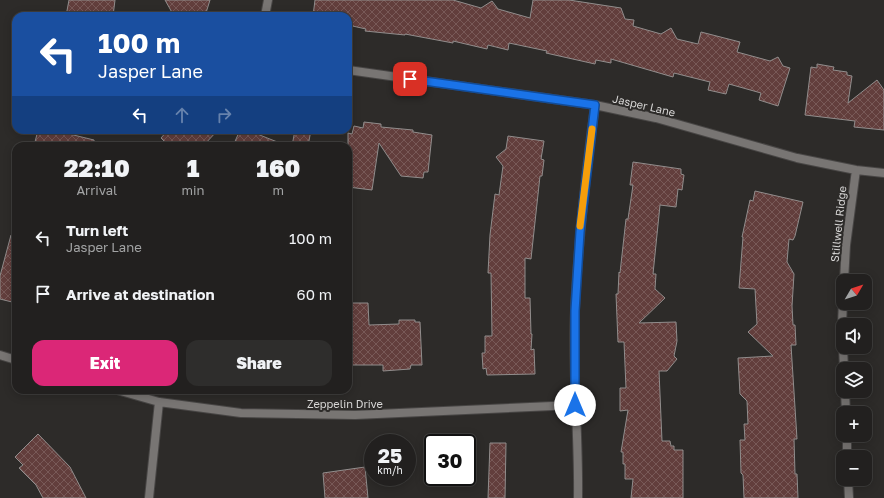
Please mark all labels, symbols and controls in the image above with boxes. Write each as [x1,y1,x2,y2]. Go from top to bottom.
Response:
text: 100 m [98,26,180,59]
icon: left [32,28,84,80]
text: Jasper Lane [98,60,203,82]
pin [393,62,427,96]
icon: arrive [399,68,421,90]
street label: Jasper Lane [611,91,677,119]
icon: left [129,104,151,126]
icon: ahead [171,104,193,126]
icon: right [213,104,235,126]
text: 22:10 [64,153,130,182]
text: 1 [187,153,199,182]
text: 160 [256,153,300,182]
text: Arrival [76,182,117,198]
text: min [182,182,205,198]
text: m [273,182,284,198]
street label: Stillwell Ridge [828,185,848,263]
text: Turn left [66,221,128,239]
icon: left [32,227,54,249]
text: 100 m [289,229,332,247]
text: Jasper Lane [66,239,142,255]
north arrow [836,274,872,310]
map controls [836,274,872,486]
icon: arrive [32,283,54,305]
text: Arrive at destination [66,285,215,303]
text: 60 m [297,285,332,303]
button: sound [836,318,872,354]
button: Exit [32,340,178,386]
button: Share [186,340,332,386]
button: layers [836,362,872,398]
position arrow [554,384,596,426]
street label: Zeppelin Drive [307,397,383,410]
button: + [836,406,872,442]
speed limit sign: 30 [424,434,476,486]
text: 25 [378,443,402,467]
button: − [836,450,872,486]
text: km/h [377,464,403,476]

